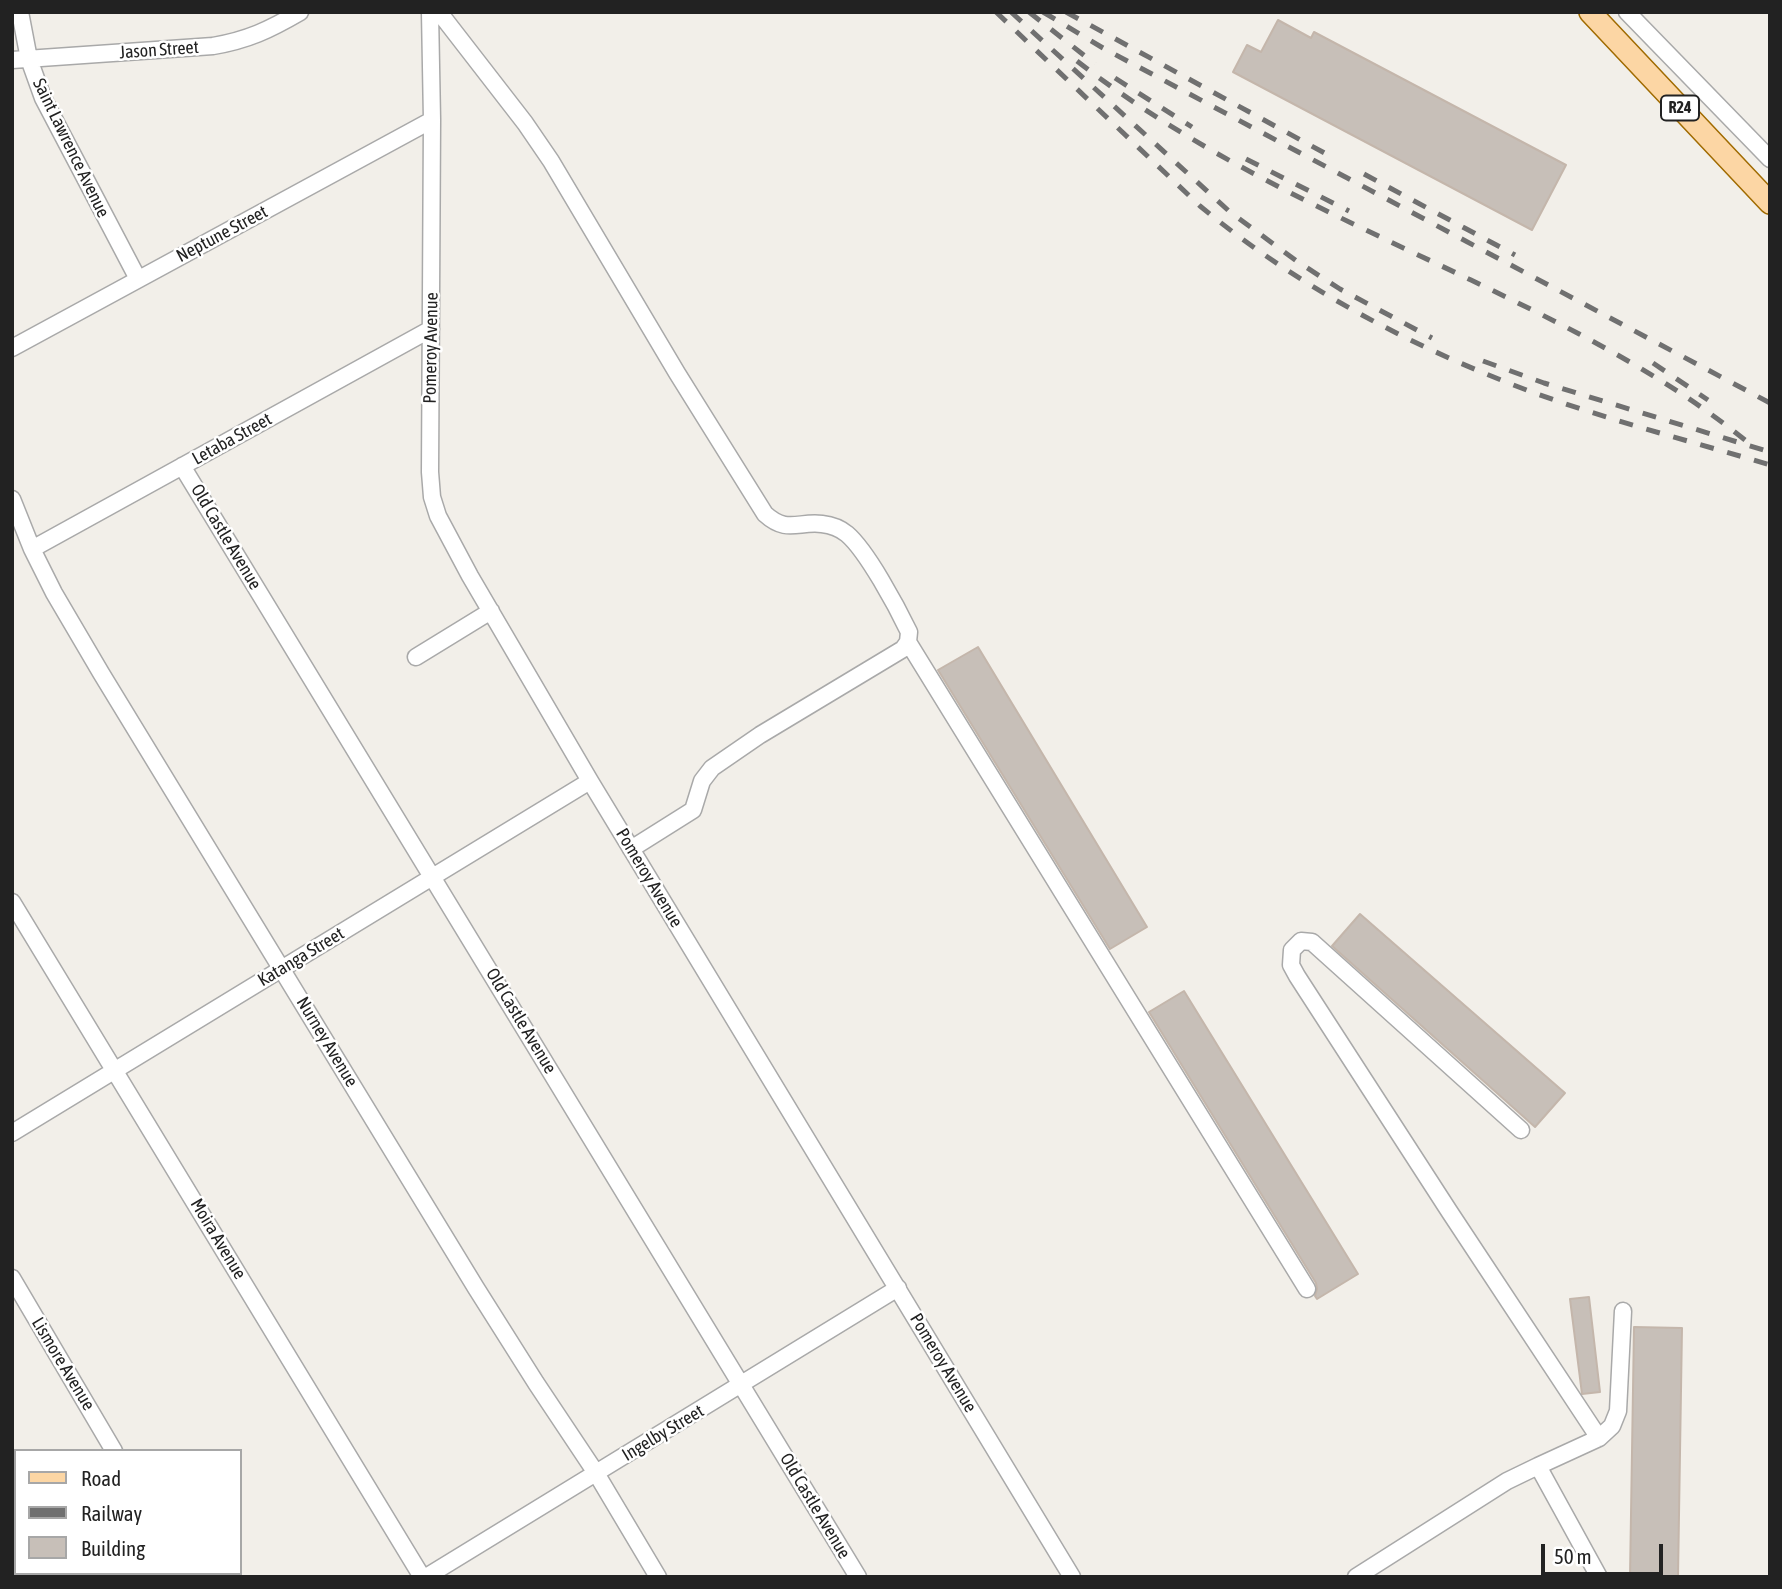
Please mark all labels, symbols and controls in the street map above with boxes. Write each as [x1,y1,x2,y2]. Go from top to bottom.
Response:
street label: Jason Street [119,36,199,64]
street label: Saint Lawrence Avenue [28,75,114,221]
road number: R24 [1661,96,1699,120]
street label: Neptune Street [173,201,271,267]
street label: Pomeroy Avenue [419,292,443,404]
street label: Letaba Street [188,408,276,470]
street label: Old Castle Avenue [186,480,266,594]
street label: Pomeroy Avenue [611,825,687,931]
street label: Katanga Street [254,923,348,991]
street label: Old Castle Avenue [481,964,561,1078]
street label: Nurney Avenue [292,993,362,1091]
street label: Moira Avenue [185,1195,251,1283]
street label: Pomeroy Avenue [905,1310,981,1416]
street label: Lismore Avenue [27,1314,99,1414]
street label: Ingelby Street [618,1400,708,1466]
legend [14,1449,242,1575]
street label: Old Castle Avenue [775,1449,855,1563]
text: Road [81,1466,121,1490]
text: Railway [81,1501,142,1525]
scale bar [1544,1530,1666,1574]
text: Building [81,1536,145,1560]
text: 50 m [1554,1544,1592,1568]

